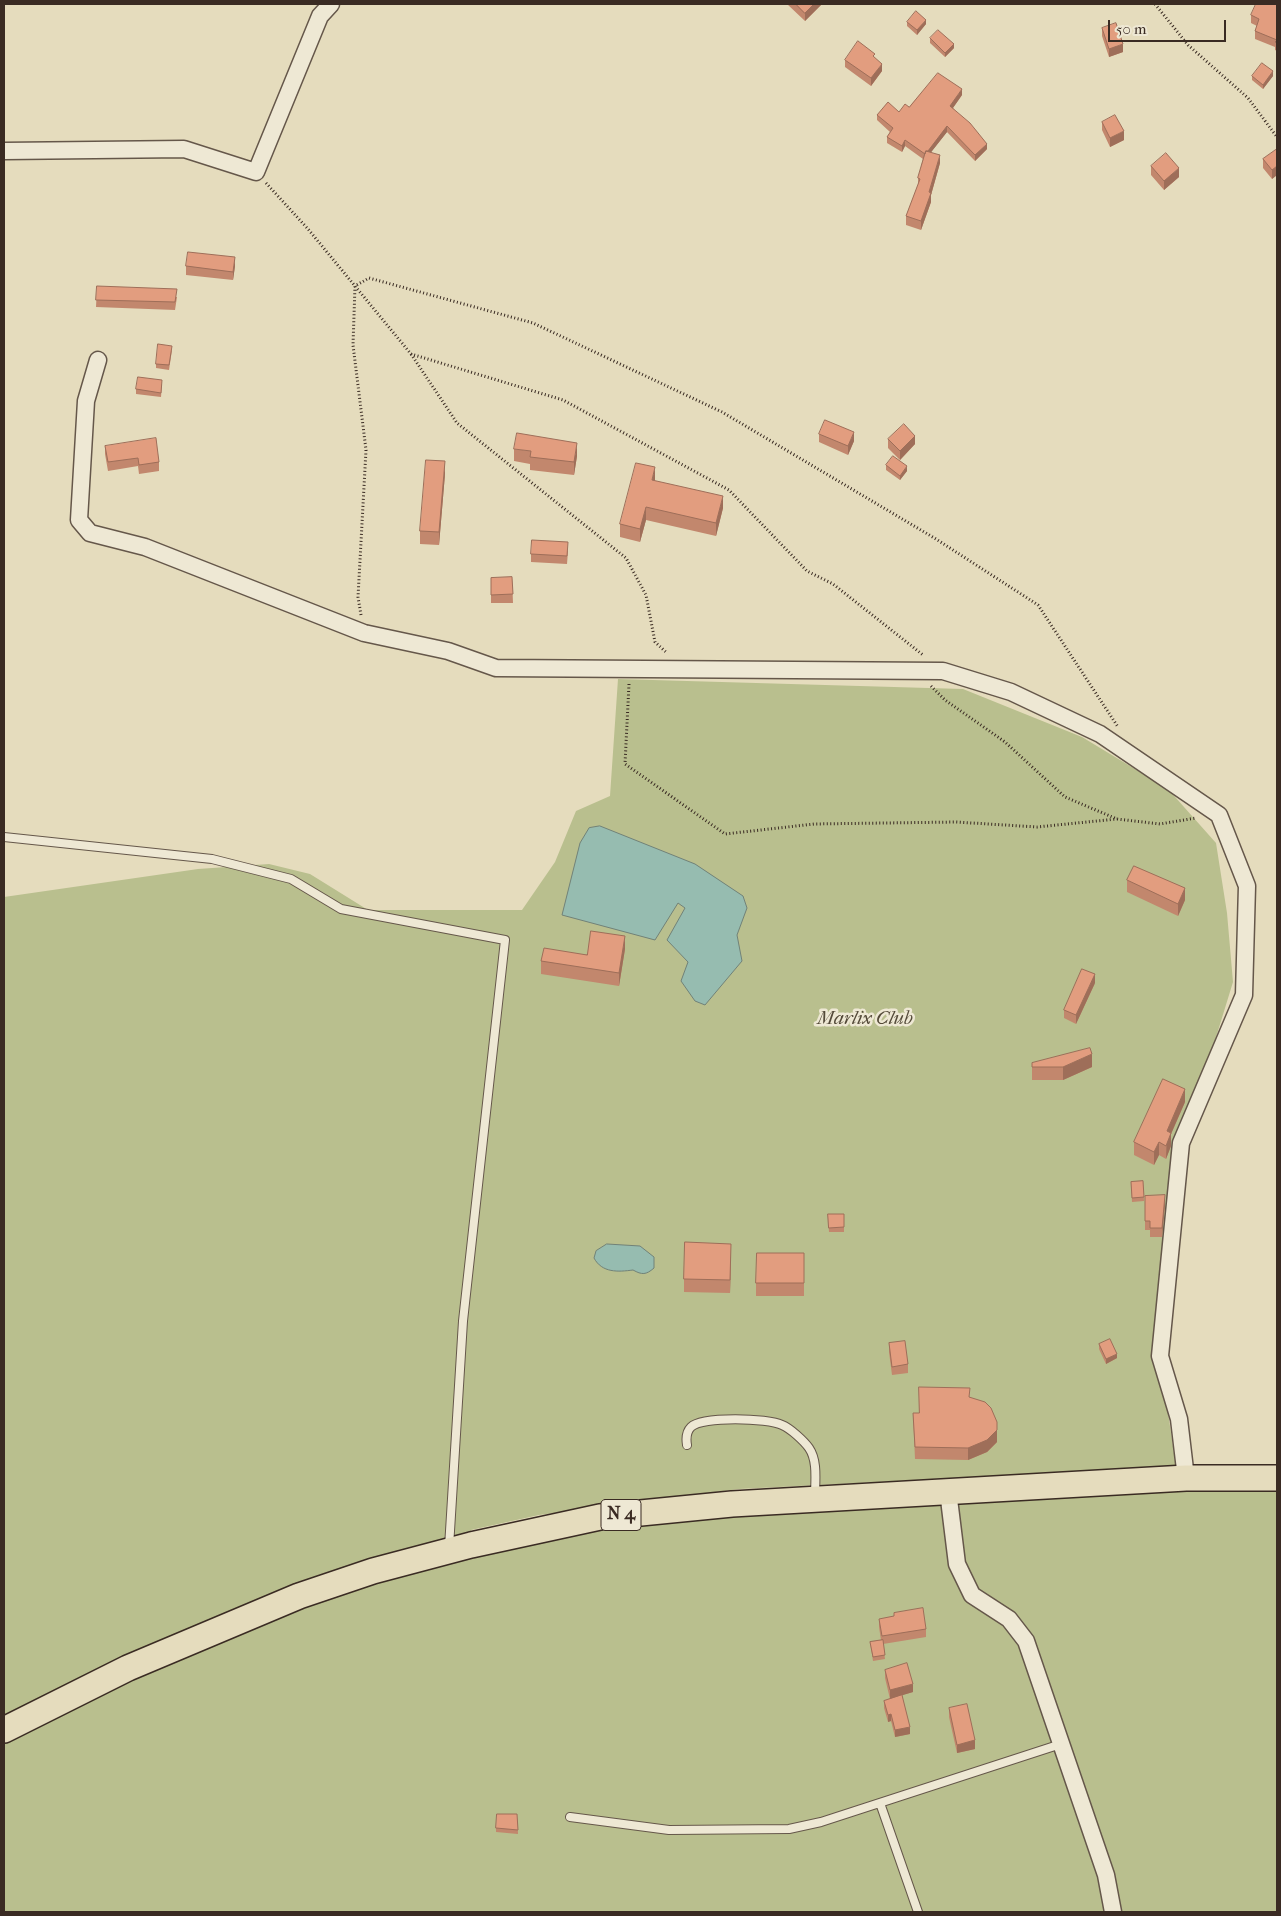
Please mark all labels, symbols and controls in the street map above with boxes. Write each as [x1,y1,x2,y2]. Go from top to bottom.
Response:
scale bar [1111,10,1228,42]
text: 50 m [1116,20,1146,38]
park label: Marlix Club [817,1008,913,1030]
road number: N 4 [601,1500,641,1530]

